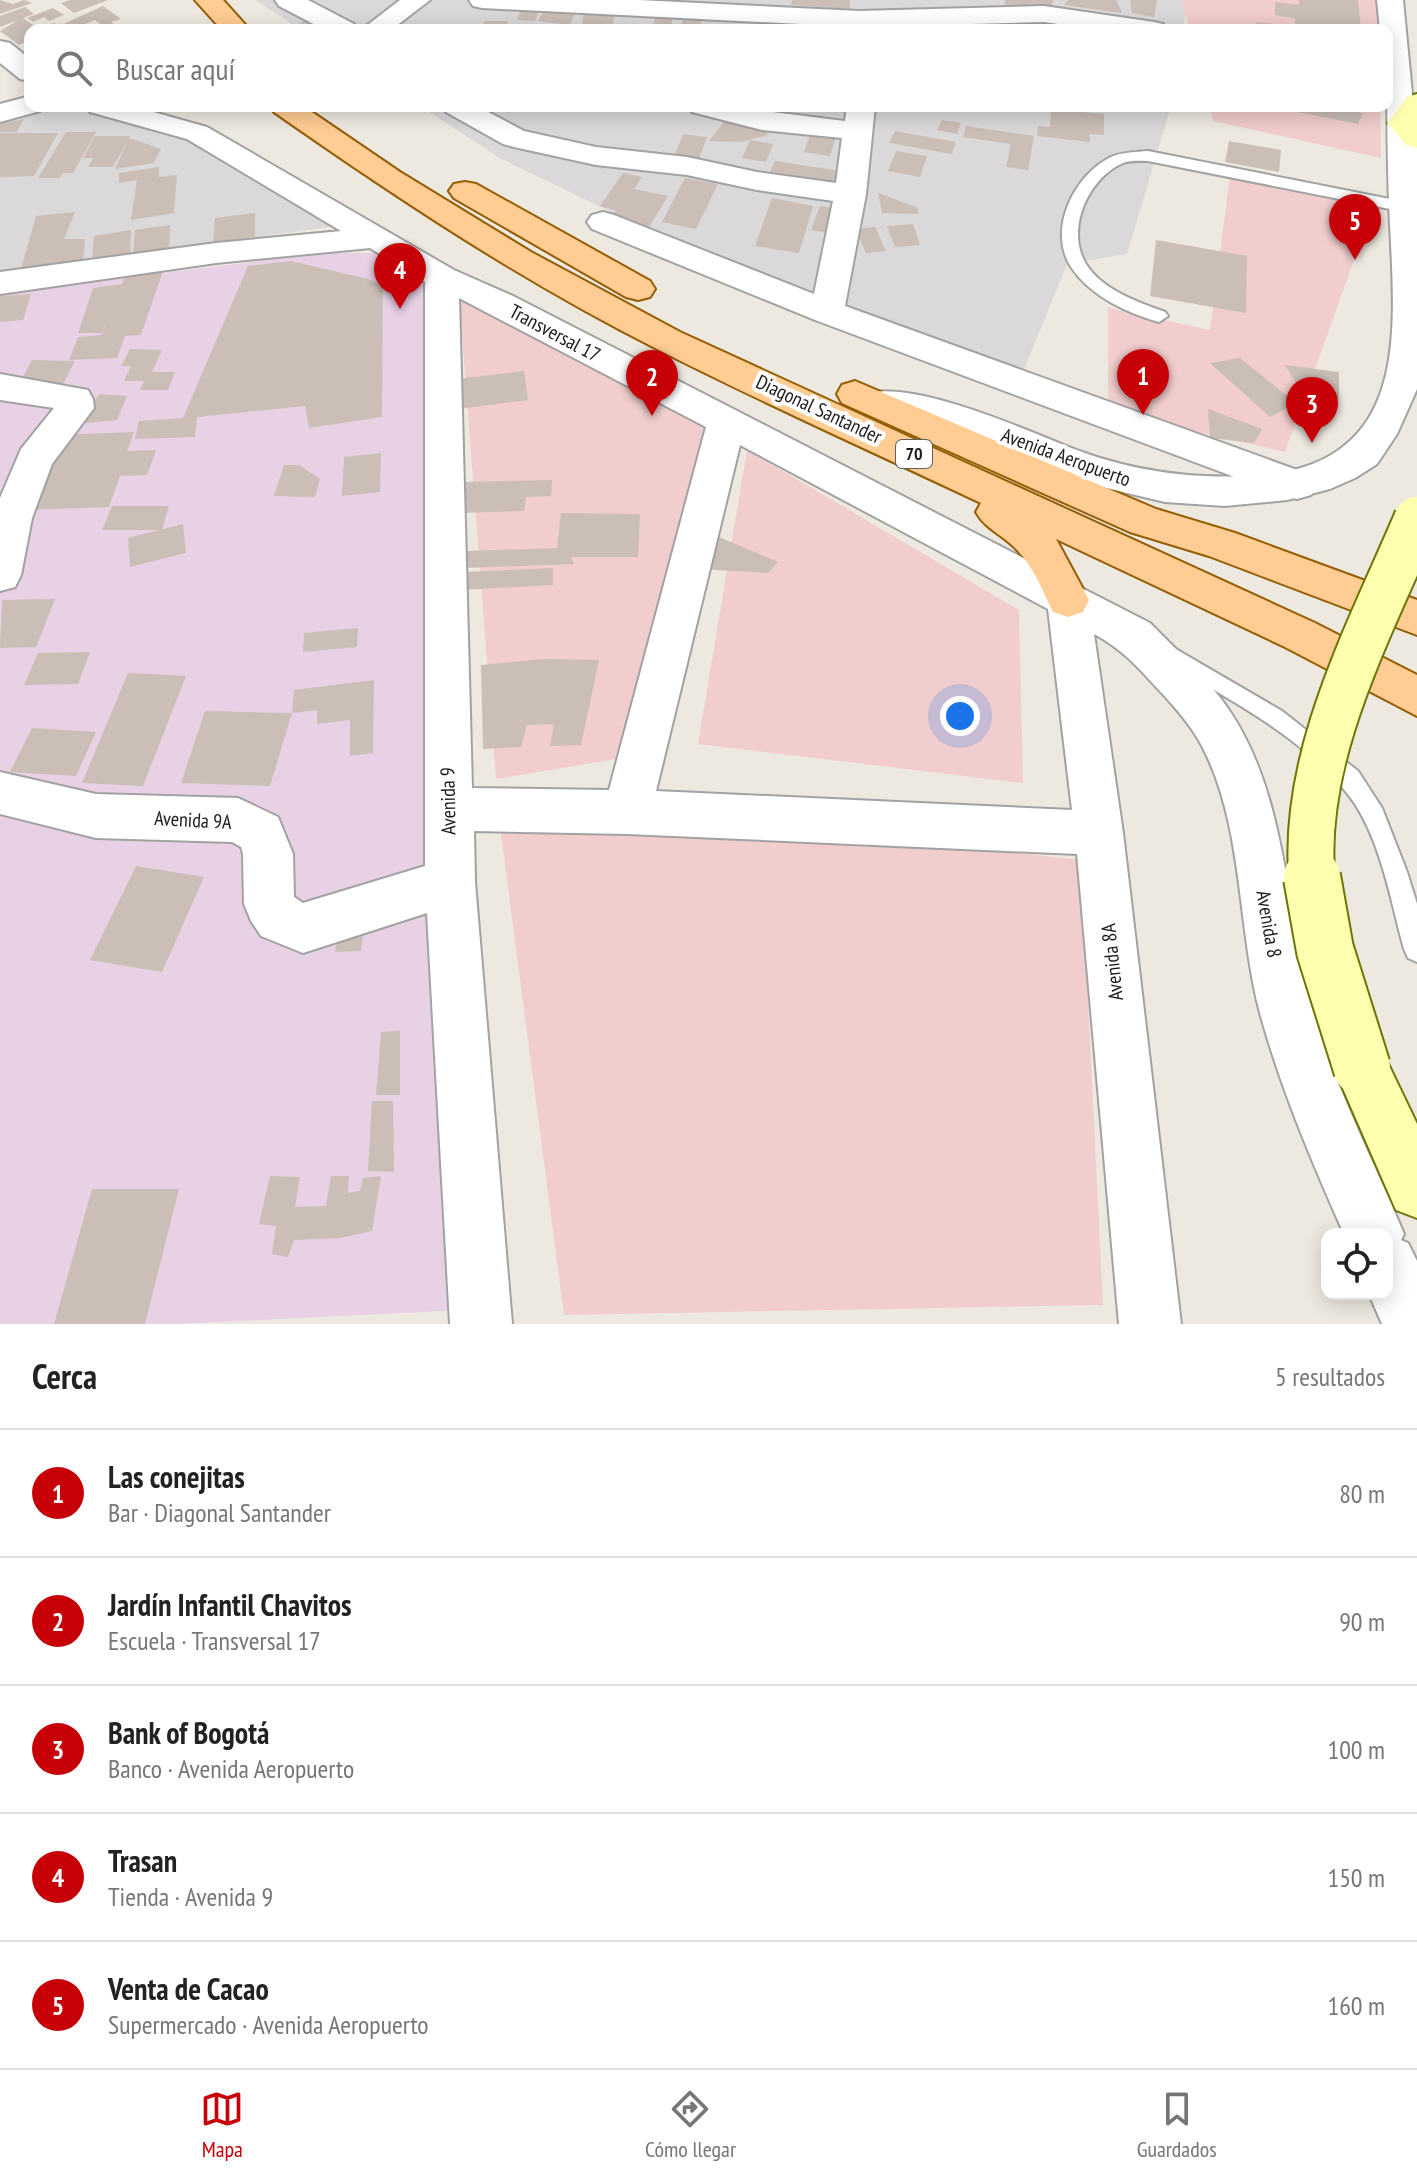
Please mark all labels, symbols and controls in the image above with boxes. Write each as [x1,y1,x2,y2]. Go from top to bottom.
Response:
search box [24,24,1393,112]
icon: search [52,46,96,90]
text: Buscar aquí [116,49,235,88]
pin: 5 [1329,194,1381,260]
pin: 4 [374,243,426,309]
street label: Transversal 17 [505,298,605,368]
pin: 1 [1117,349,1169,415]
pin: 2 [626,350,678,416]
street label: Diagonal Santander [752,369,887,450]
pin: 3 [1286,377,1338,443]
street label: Avenida Aeropuerto [998,422,1134,492]
road number: 70 [896,440,932,468]
your location [940,696,980,736]
street label: Avenida 9 [434,767,462,835]
street label: Avenida 9A [154,805,233,835]
street label: Avenida 8 [1250,888,1288,960]
street label: Avenida 8A [1095,922,1129,1002]
map controls [1321,1228,1393,1300]
button: locate [1321,1228,1393,1300]
text: Cerca [32,1354,97,1398]
text: 5 resultados [1275,1360,1385,1393]
text: Las conejitas [108,1457,245,1496]
text: 1 [52,1477,64,1510]
text: 80 m [1339,1477,1385,1510]
text: Bar · Diagonal Santander [108,1496,331,1529]
text: Jardín Infantil Chavitos [108,1585,351,1624]
text: 2 [52,1605,64,1638]
text: 90 m [1339,1605,1385,1638]
text: Escuela · Transversal 17 [108,1624,321,1657]
text: Bank of Bogotá [108,1713,269,1752]
text: 3 [52,1733,64,1766]
text: 100 m [1327,1733,1385,1766]
text: Banco · Avenida Aeropuerto [108,1752,354,1785]
text: Trasan [108,1841,177,1880]
text: 4 [52,1861,64,1894]
text: 150 m [1327,1861,1385,1894]
text: Tienda · Avenida 9 [108,1880,273,1913]
text: Venta de Cacao [108,1969,269,2008]
text: 5 [52,1989,64,2022]
text: 160 m [1327,1989,1385,2022]
text: Supermercado · Avenida Aeropuerto [108,2008,429,2041]
tab: Mapa [200,2087,244,2163]
tab: Cómo llegar [645,2087,736,2163]
tab: Guardados [1137,2087,1217,2163]

